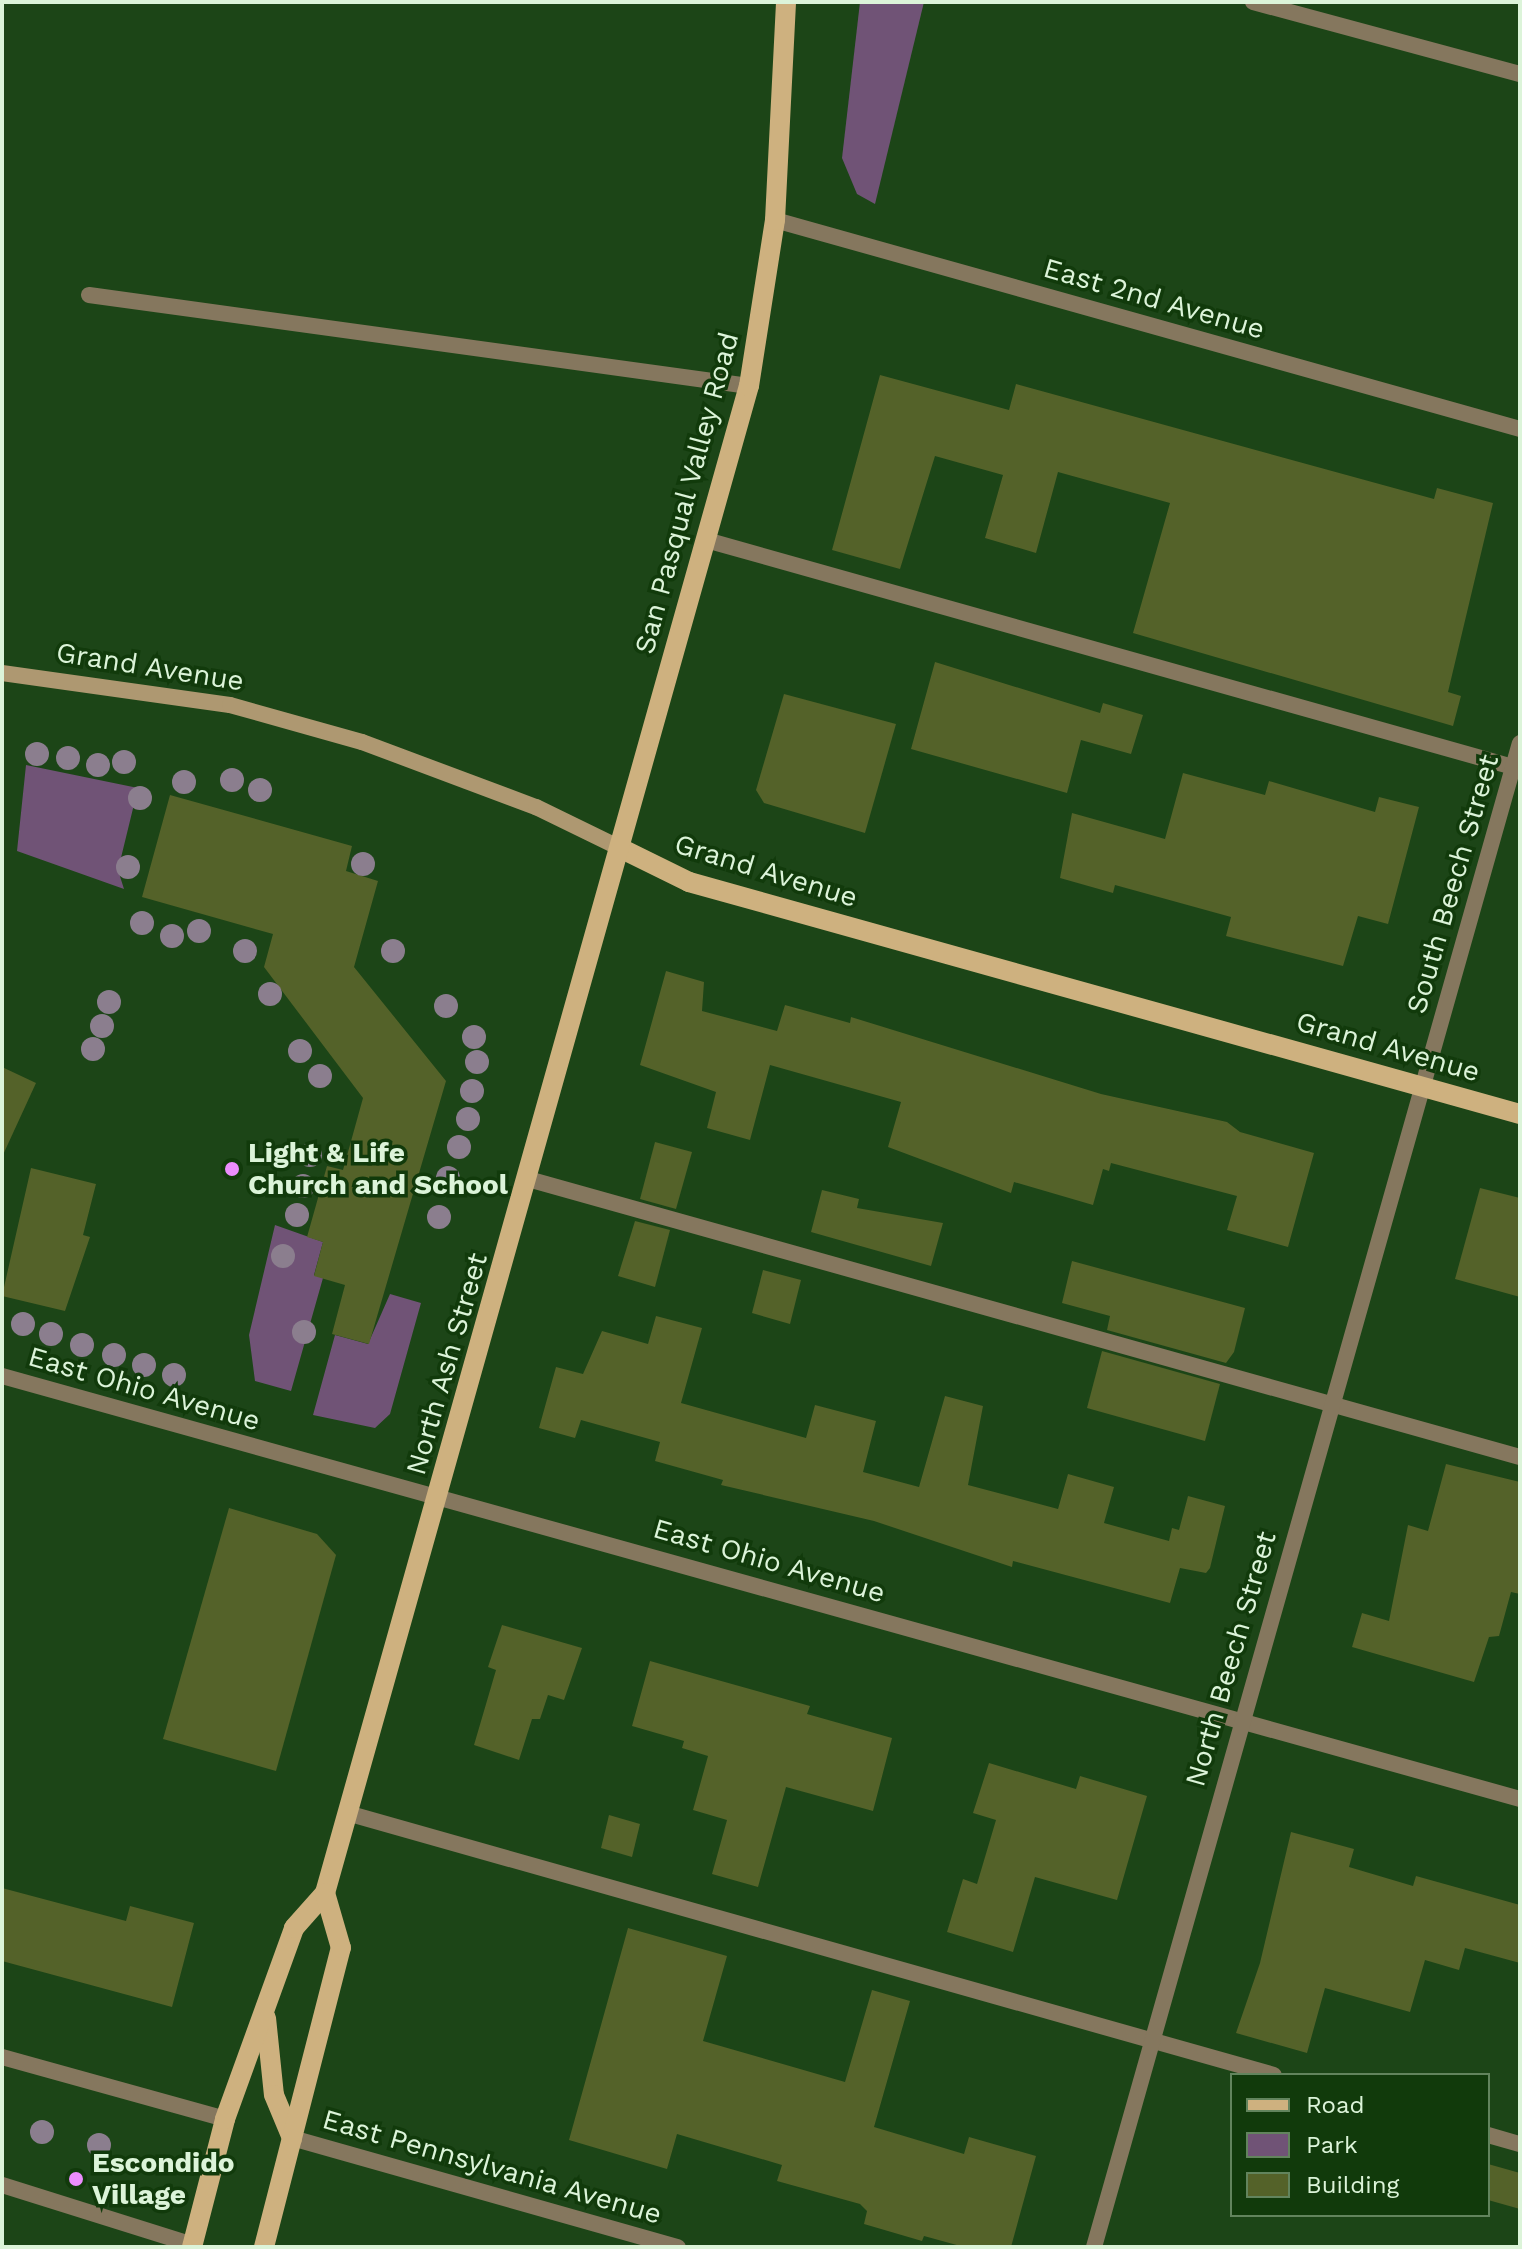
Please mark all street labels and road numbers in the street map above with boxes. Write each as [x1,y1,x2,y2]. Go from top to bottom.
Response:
street label: East 2nd Avenue [1039,251,1269,347]
street label: San Pasqual Valley Road [628,327,746,659]
street label: Grand Avenue [53,635,247,699]
street label: South Beech Street [1400,751,1506,1017]
street label: Grand Avenue [670,827,862,915]
street label: Grand Avenue [1292,1005,1484,1089]
street label: North Ash Street [399,1249,495,1479]
street label: East Ohio Avenue [24,1340,264,1438]
street label: East Ohio Avenue [649,1512,889,1610]
street label: North Beech Street [1178,1528,1284,1790]
street label: East Pennsylvania Avenue [318,2102,666,2232]

